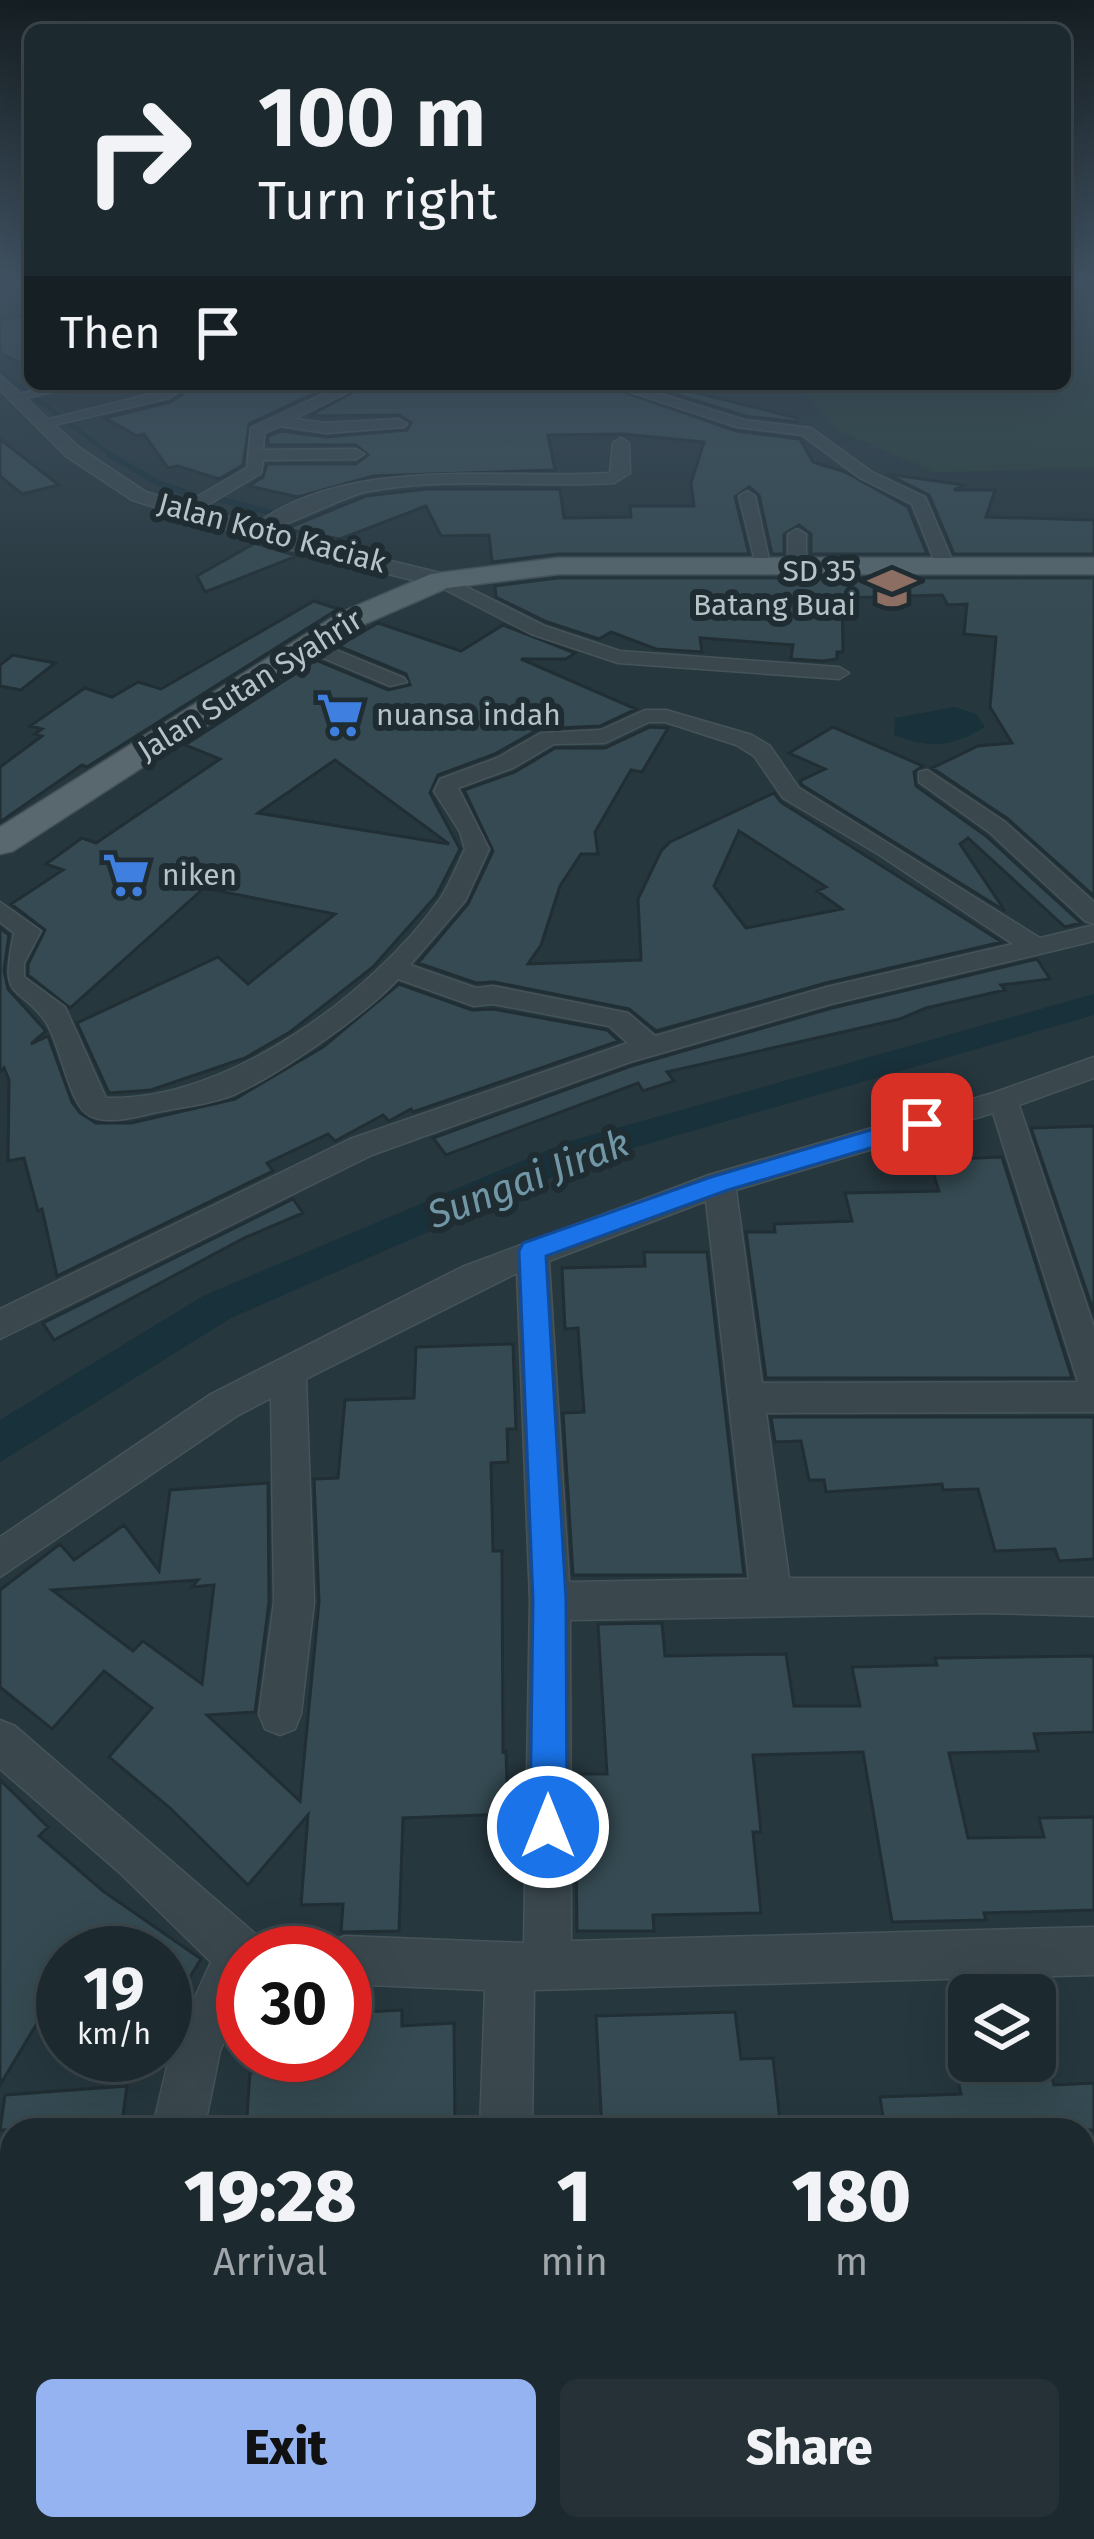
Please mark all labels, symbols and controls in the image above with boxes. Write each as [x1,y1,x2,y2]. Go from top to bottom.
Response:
text: 100 m [258,67,486,168]
icon: right [60,72,216,228]
text: Turn right [258,169,497,233]
icon: arrive [185,300,251,366]
text: Then [60,306,161,360]
street label: Jalan Koto Kaciak [154,485,391,581]
place label: SD 35 Batang Buai [693,553,856,623]
school or university icon: SD 35 Batang Buai [867,563,917,613]
street label: Jalan Sutan Syahrir [131,601,369,769]
supermarket icon: nuansa indah [315,690,365,740]
place label: nuansa indah [376,697,561,733]
supermarket icon: niken [101,850,151,900]
place label: niken [162,857,237,893]
pin [871,1073,973,1175]
icon: arrive [889,1091,955,1157]
water label: Sungai Jirak [420,1120,635,1239]
position arrow [485,1764,611,1890]
speed limit sign: 30 [216,1926,372,2082]
text: 19 [83,1953,145,2025]
map controls [948,1974,1056,2082]
button: layers [948,1974,1056,2082]
text: km/h [77,2016,151,2052]
text: 19:28 [184,2154,357,2240]
text: 1 [557,2154,591,2240]
text: 180 [792,2154,911,2240]
text: Arrival [213,2239,327,2285]
text: min [541,2239,608,2285]
text: m [835,2239,868,2285]
button: Exit [36,2379,536,2517]
button: Share [560,2379,1059,2517]

